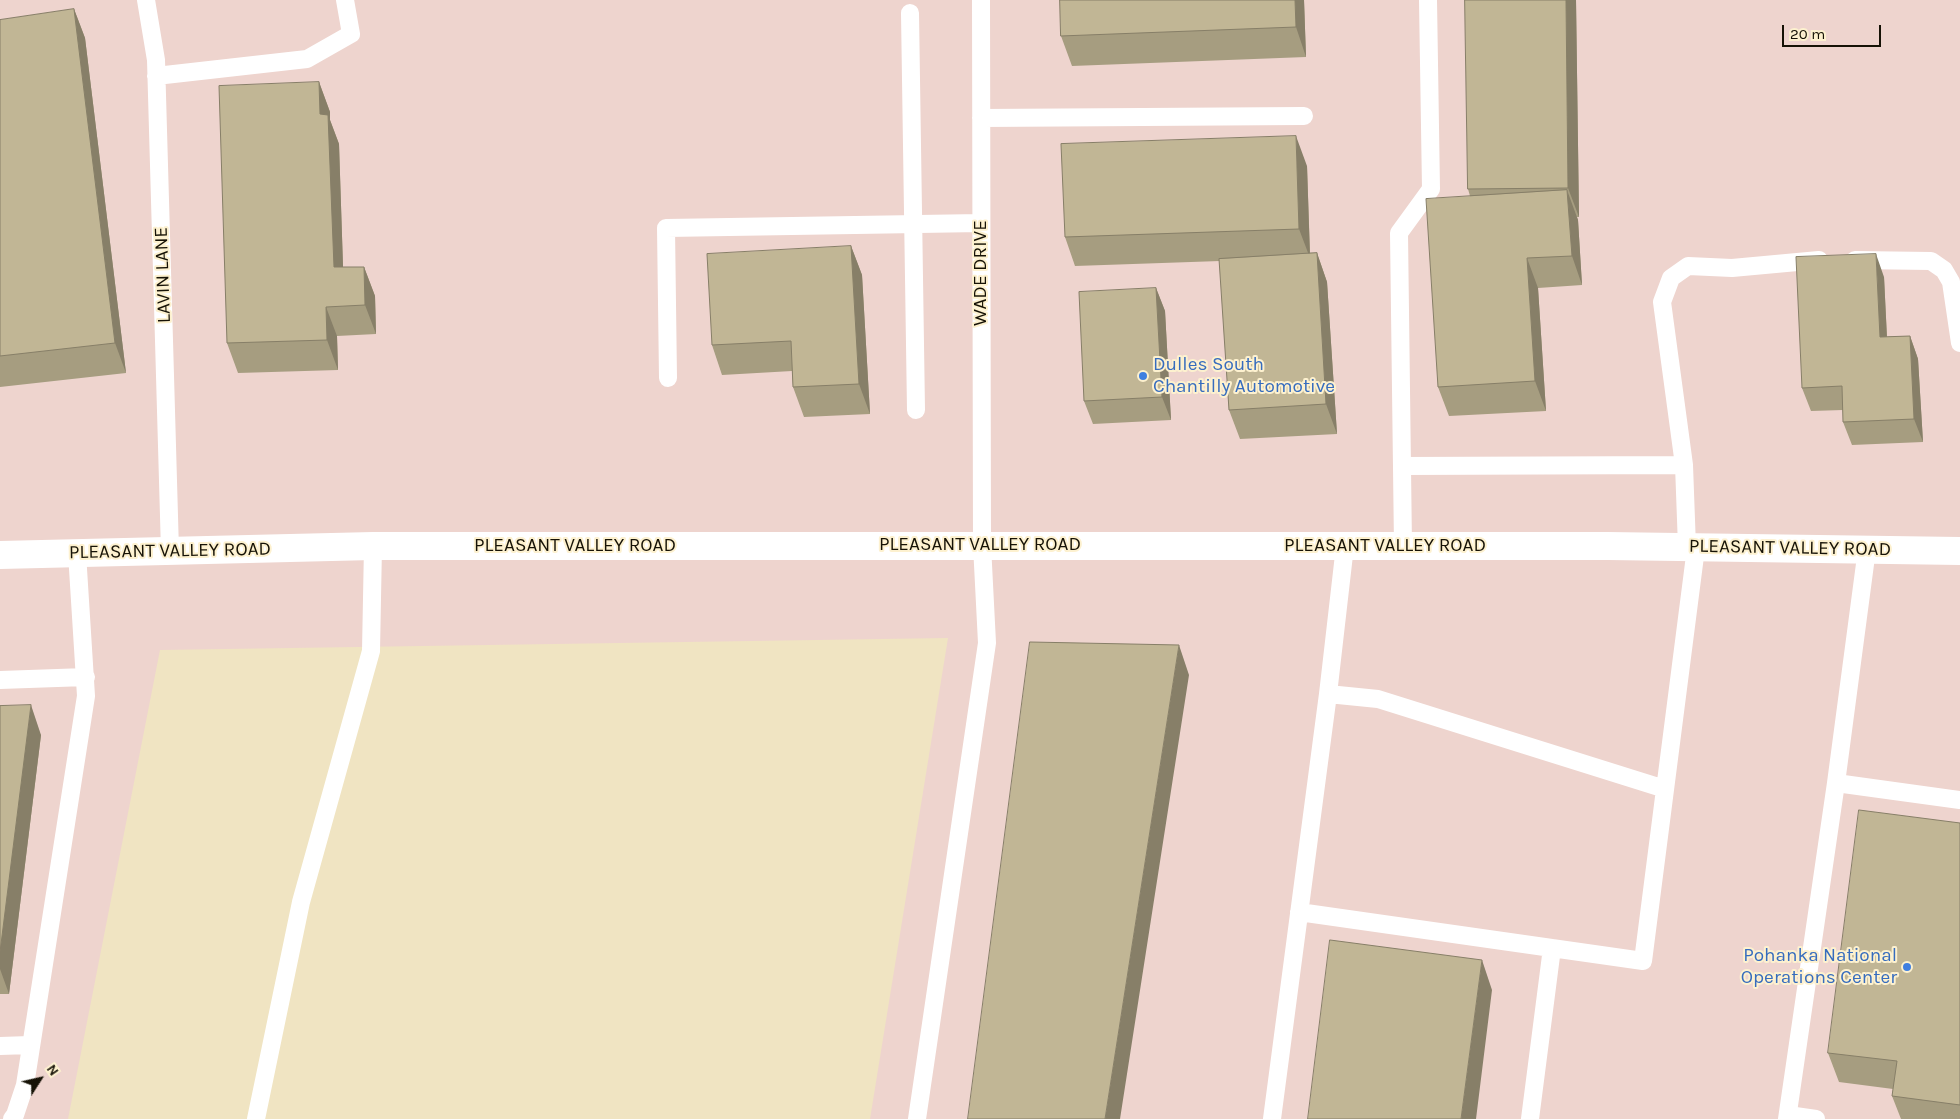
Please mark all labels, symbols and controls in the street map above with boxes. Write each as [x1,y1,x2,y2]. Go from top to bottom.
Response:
scale bar [1785,15,1884,47]
text: 20 m [1790,25,1825,43]
street label: WADE DRIVE [970,220,992,326]
street label: LAVIN LANE [150,227,176,323]
place label: Dulles South Chantilly Automotive [1153,354,1335,398]
marker: Dulles South Chantilly Automotive [1137,370,1149,382]
street label: PLEASANT VALLEY ROAD [879,534,1081,556]
street label: PLEASANT VALLEY ROAD [474,535,676,557]
street label: PLEASANT VALLEY ROAD [1284,535,1486,557]
street label: PLEASANT VALLEY ROAD [1689,535,1891,561]
street label: PLEASANT VALLEY ROAD [69,538,271,564]
place label: Pohanka National Operations Center [1741,945,1897,989]
marker: Pohanka National Operations Center [1901,961,1913,973]
north arrow [15,1054,65,1104]
text: N [43,1061,63,1079]

